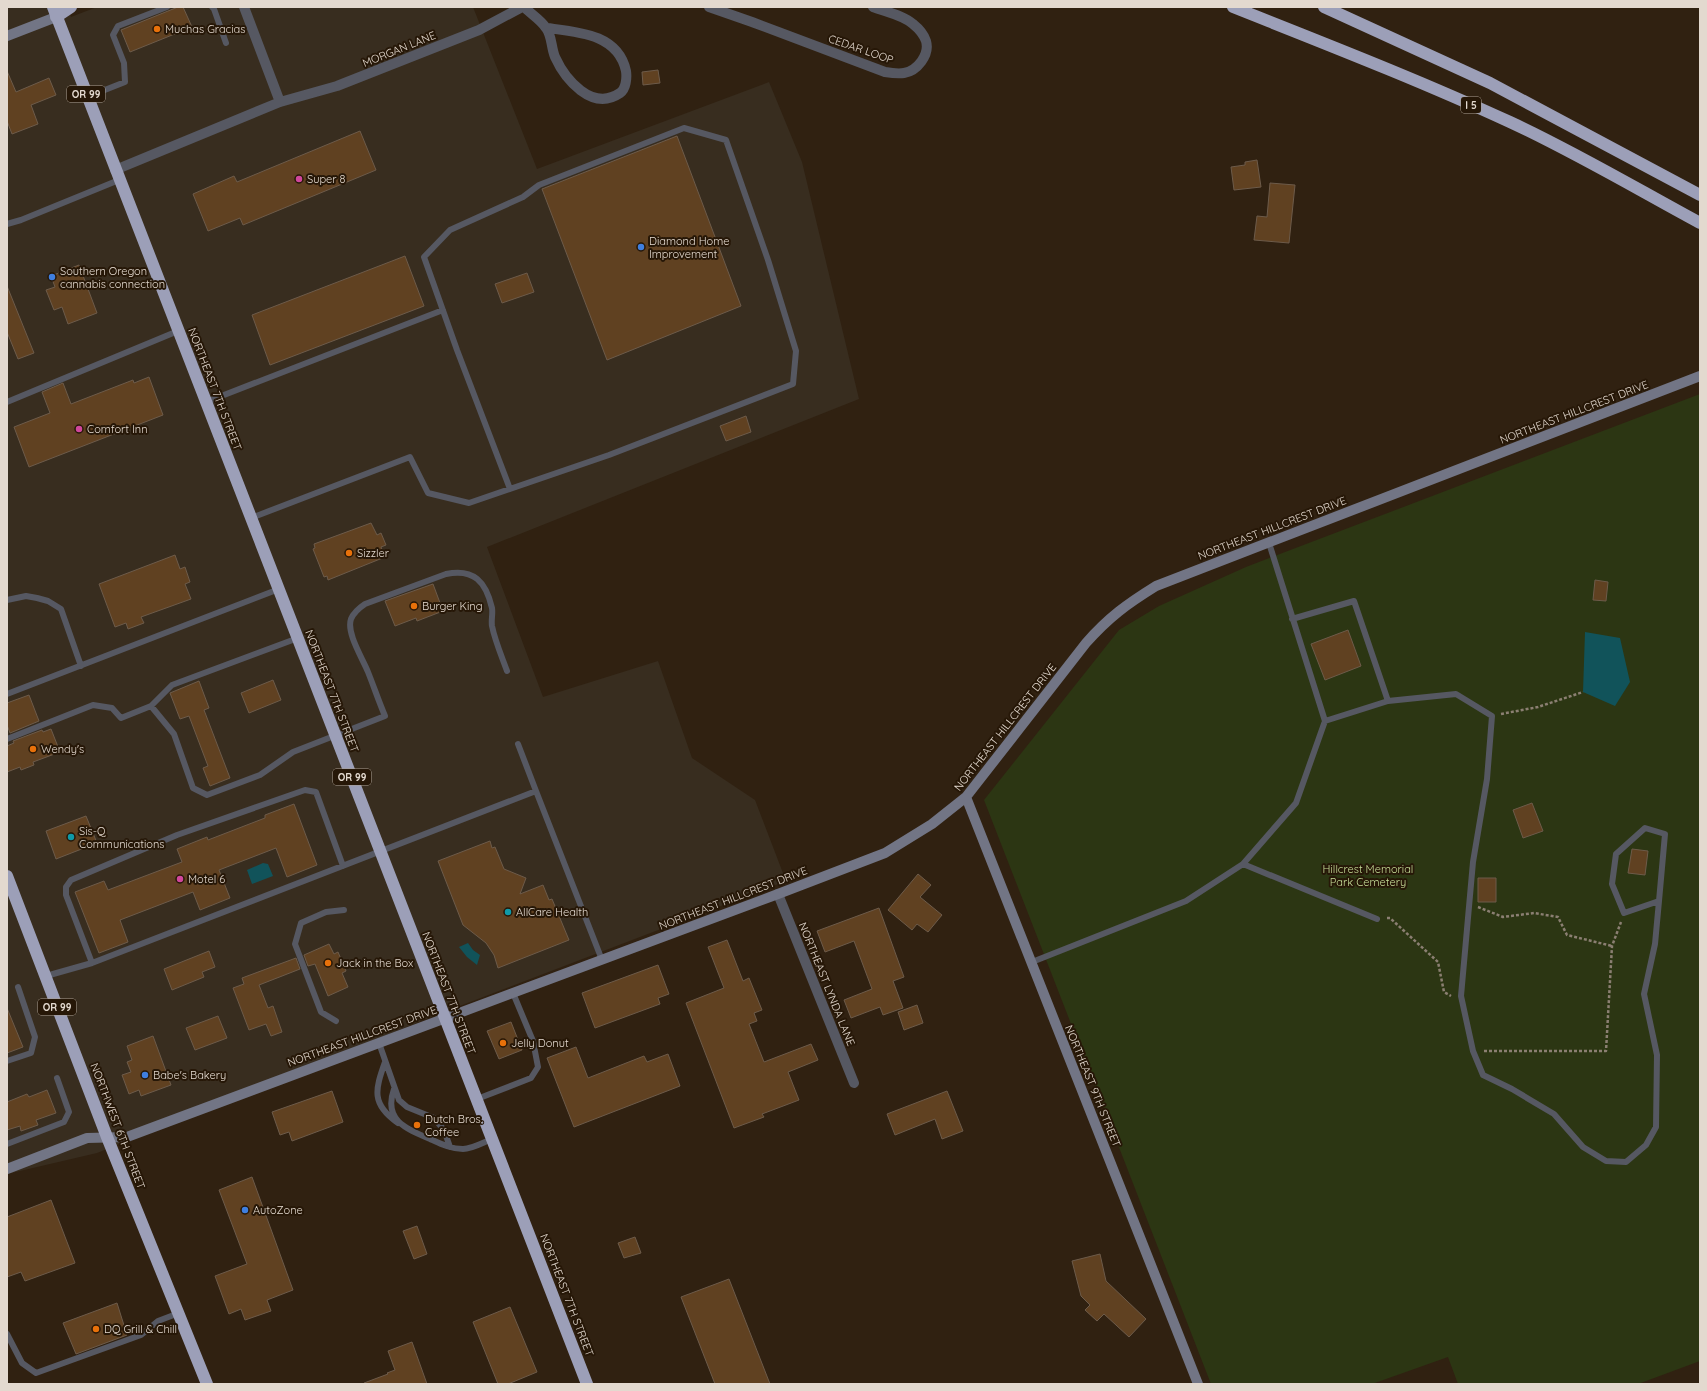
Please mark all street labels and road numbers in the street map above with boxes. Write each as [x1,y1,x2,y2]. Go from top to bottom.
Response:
street label: MORGAN LANE [360,28,438,70]
street label: CEDAR LOOP [827,31,896,67]
road number: OR 99 [67,86,105,102]
road number: I 5 [1461,97,1481,113]
street label: NORTHEAST 7TH STREET [185,326,245,452]
street label: NORTHEAST HILLCREST DRIVE [1498,377,1650,447]
street label: NORTHEAST HILLCREST DRIVE [1196,493,1348,563]
street label: NORTHEAST 7TH STREET [302,628,362,754]
street label: NORTHEAST HILLCREST DRIVE [951,660,1059,794]
road number: OR 99 [333,769,371,785]
street label: NORTHEAST HILLCREST DRIVE [657,863,809,933]
street label: NORTHEAST LYNDA LANE [796,920,858,1048]
street label: NORTHEAST 7TH STREET [419,930,479,1056]
road number: OR 99 [38,999,76,1015]
street label: NORTHEAST HILLCREST DRIVE [285,1002,439,1070]
street label: NORTHEAST 9TH STREET [1062,1023,1124,1149]
street label: NORTHWEST 6TH STREET [88,1061,149,1191]
street label: NORTHEAST 7TH STREET [537,1232,597,1358]

